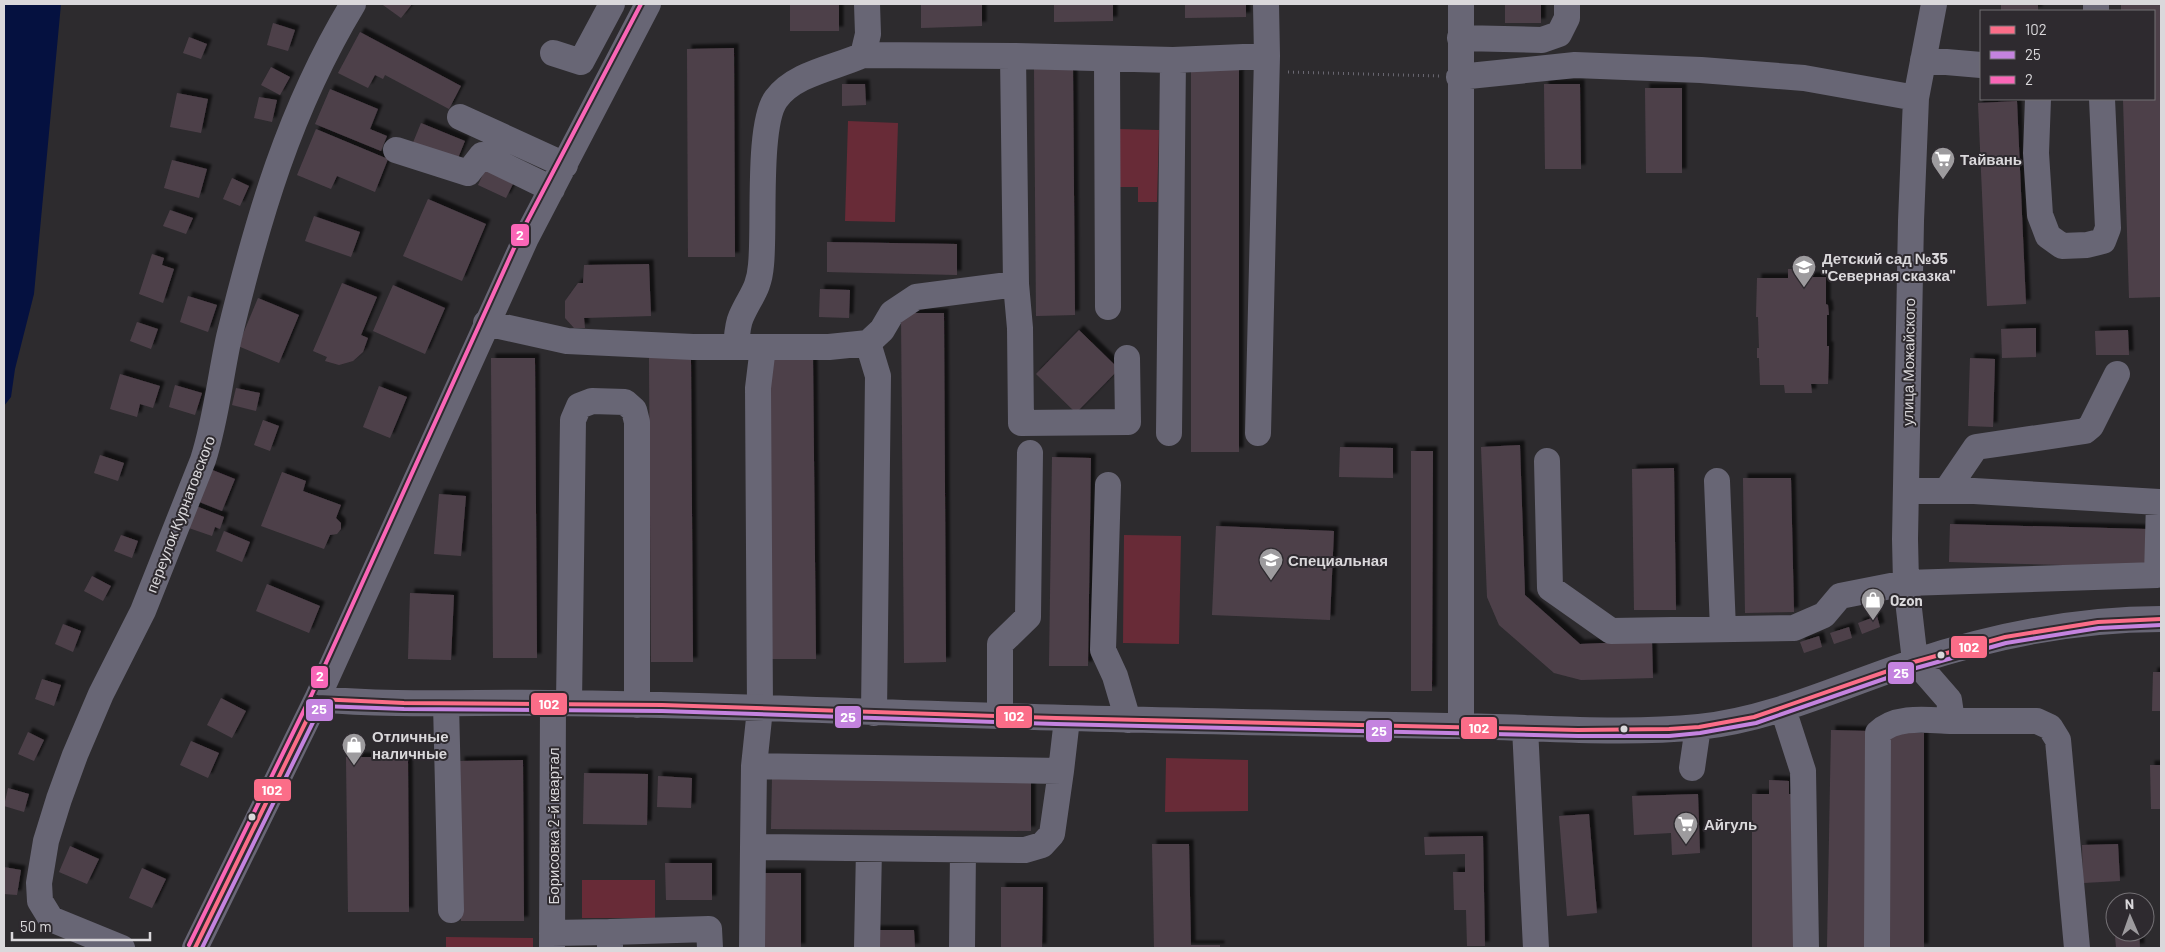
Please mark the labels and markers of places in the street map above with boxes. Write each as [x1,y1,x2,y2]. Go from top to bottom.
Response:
supermarket icon: Тайвань [1930,146,1956,180]
place label: Тайвань [1960,150,2022,168]
place label: Детский сад №35 "Северная сказка" [1822,249,1956,284]
school or university icon: Детский сад №35 "Северная сказка" [1791,254,1817,288]
school or university icon: Специальная [1258,547,1284,581]
place label: Специальная [1288,551,1388,569]
shop icon: Ozon [1860,587,1886,621]
place label: Ozon [1890,591,1923,609]
unlabelled marker [1936,650,1946,660]
unlabelled marker [1619,724,1629,734]
place label: Отличные наличные [372,727,449,762]
shop icon: Отличные наличные [341,732,367,766]
supermarket icon: Айгуль [1673,811,1699,845]
unlabelled marker [247,812,257,822]
place label: Айгуль [1704,815,1757,833]

